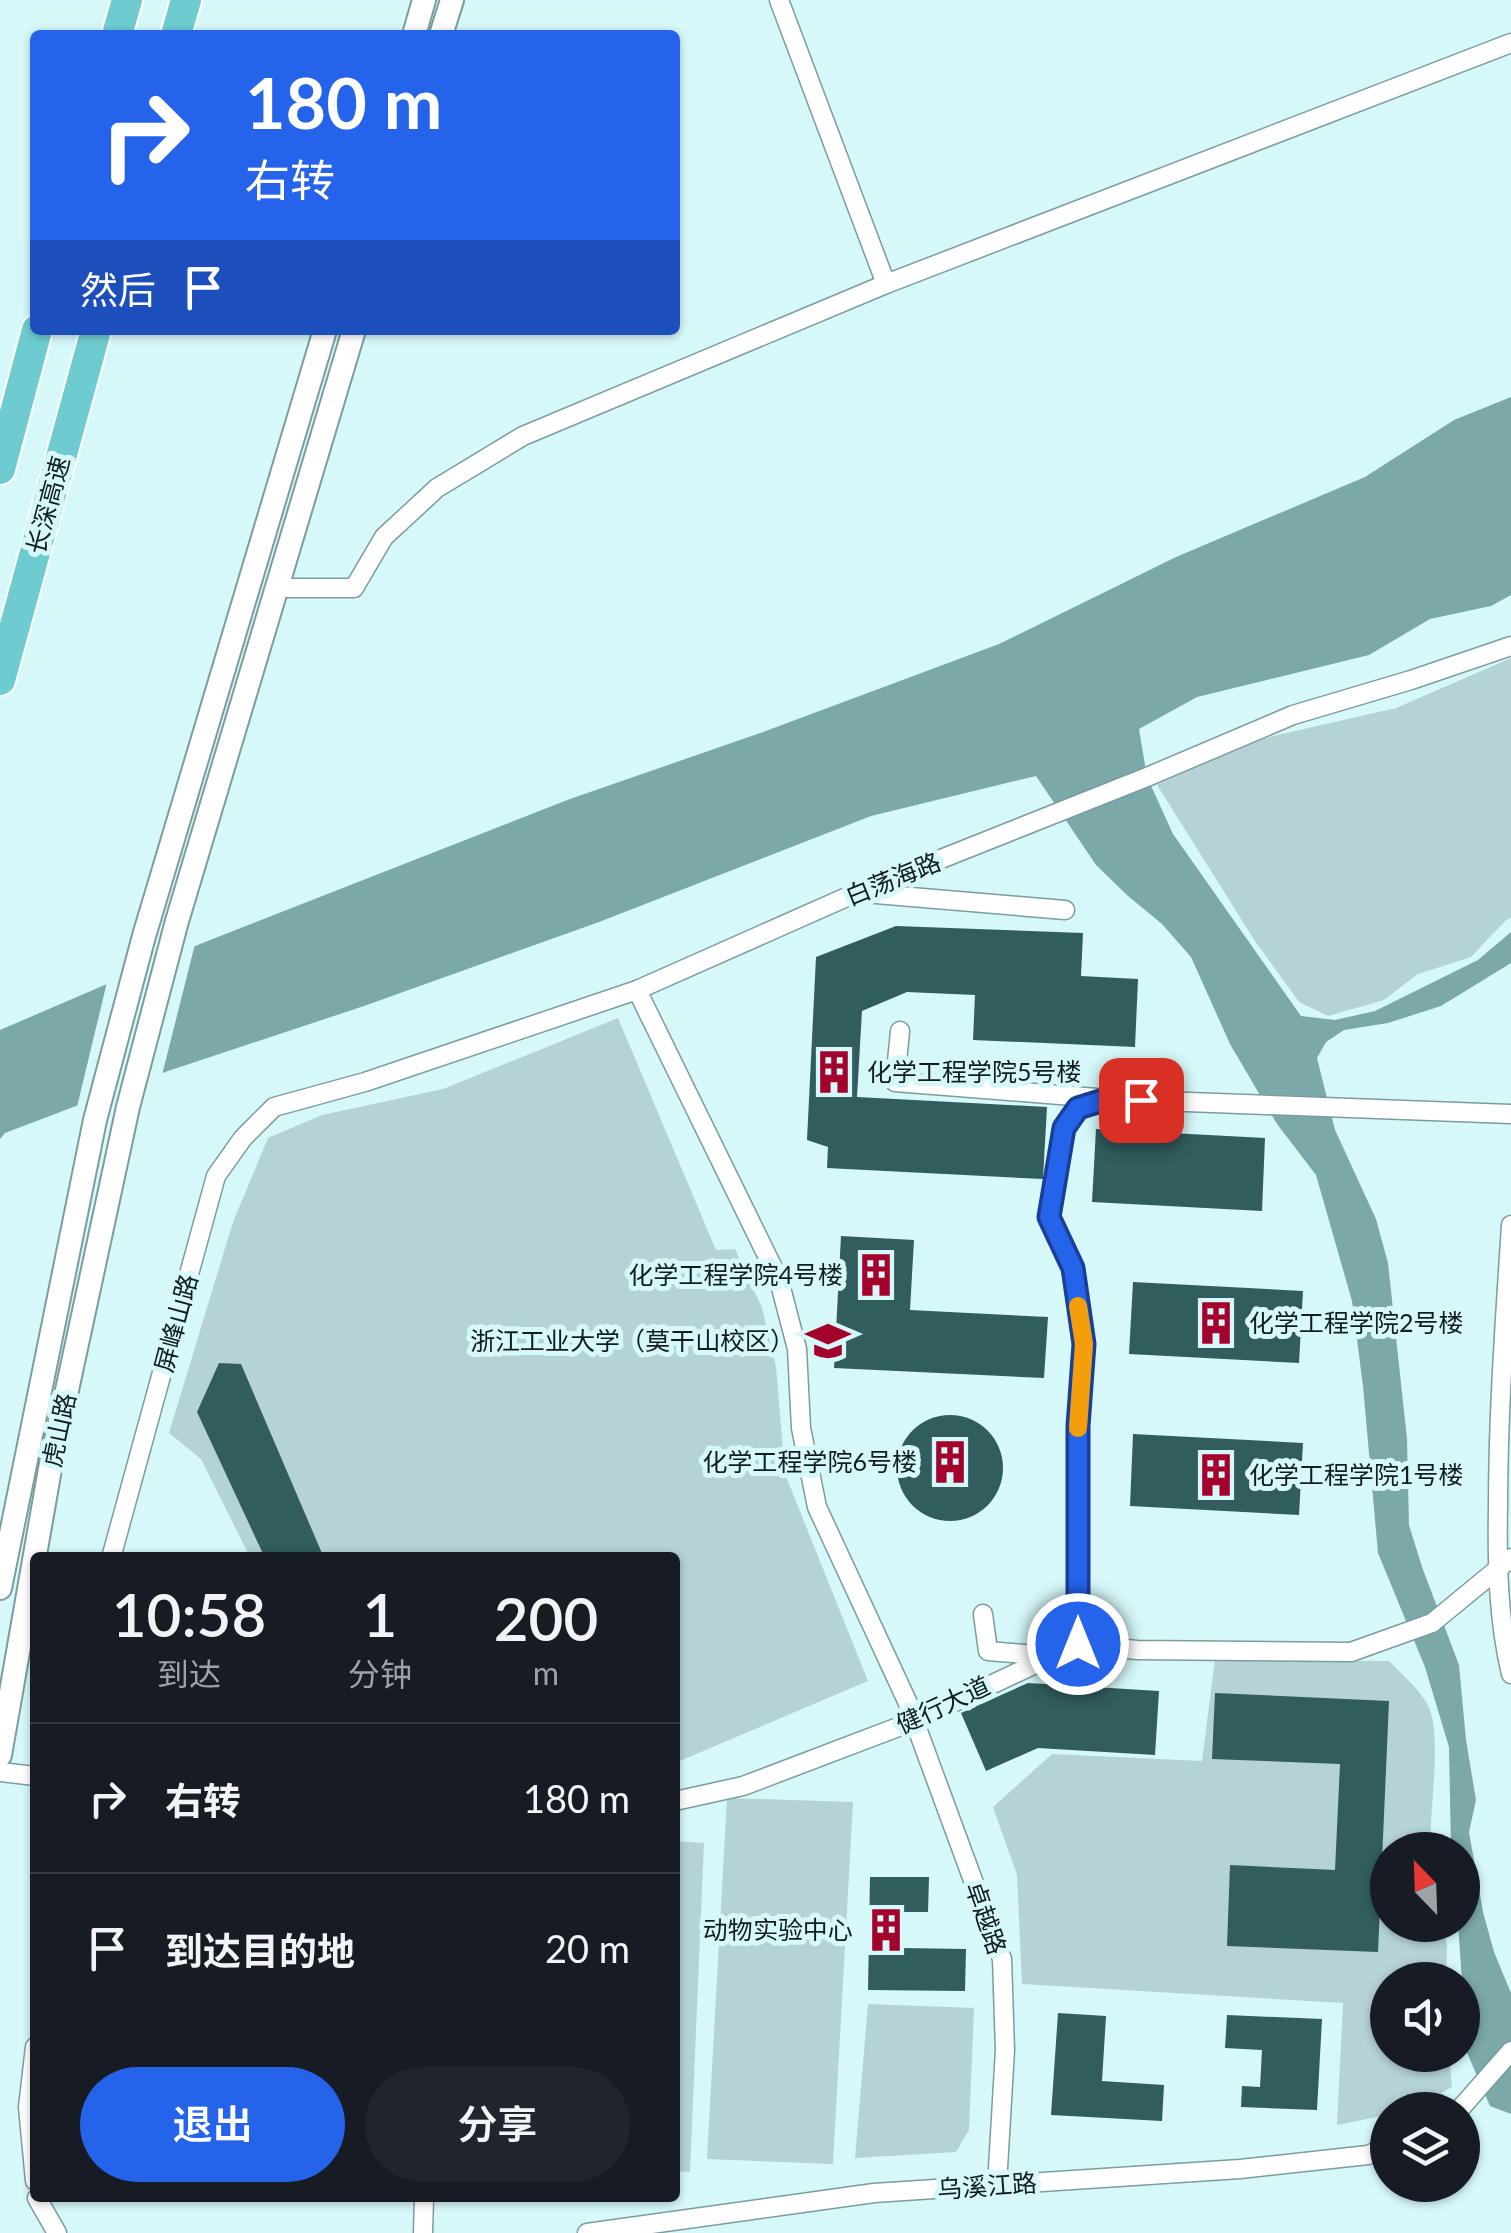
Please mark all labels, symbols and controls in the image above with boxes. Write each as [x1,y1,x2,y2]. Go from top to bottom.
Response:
text: 180 m [245,60,442,144]
icon: right [80,70,210,200]
text: 右转 [245,153,335,207]
icon: arrive [176,260,231,315]
text: 然后 [80,266,156,312]
street label: 长深高速 [20,453,74,557]
street label: 白荡海路 [841,845,945,911]
building icon: 化学工程学院5号楼 [810,1048,858,1096]
place label: 化学工程学院5号楼 [867,1056,1082,1086]
pin [1099,1058,1184,1143]
icon: arrive [1114,1073,1169,1128]
building icon: 化学工程学院4号楼 [852,1251,900,1299]
place label: 化学工程学院4号楼 [628,1259,843,1289]
street label: 屏峰山路 [148,1271,202,1375]
building icon: 化学工程学院2号楼 [1192,1299,1240,1347]
place label: 化学工程学院2号楼 [1249,1307,1464,1337]
school or university icon: 浙江工业大学（莫干山校区） [804,1317,852,1365]
place label: 浙江工业大学（莫干山校区） [470,1325,795,1355]
street label: 虎山路 [36,1390,80,1470]
building icon: 化学工程学院6号楼 [926,1438,974,1486]
place label: 化学工程学院6号楼 [702,1446,917,1476]
building icon: 化学工程学院1号楼 [1192,1451,1240,1499]
place label: 化学工程学院1号楼 [1249,1459,1464,1489]
text: 10:58 [112,1578,266,1650]
text: 1 [363,1578,397,1650]
text: 200 [494,1582,598,1654]
position arrow [1026,1592,1130,1696]
text: m [533,1653,559,1692]
text: 到达 [157,1654,221,1693]
text: 分钟 [348,1654,412,1693]
street label: 健行大道 [891,1669,994,1739]
icon: right [80,1771,135,1826]
text: 180 m [523,1775,630,1821]
text: 右转 [165,1777,241,1823]
north arrow [1370,1832,1480,1942]
map controls [1370,1832,1480,2202]
street label: 卓越路 [961,1877,1013,1958]
building icon: 动物实验中心 [862,1906,910,1954]
place label: 动物实验中心 [703,1914,853,1944]
icon: arrive [80,1921,135,1976]
text: 20 m [545,1925,630,1971]
text: 到达目的地 [165,1927,355,1973]
button: sound [1370,1962,1480,2072]
button: 退出 [80,2067,345,2182]
button: 分享 [365,2067,630,2182]
button: layers [1370,2092,1480,2202]
street label: 乌溪江路 [936,2167,1038,2203]

